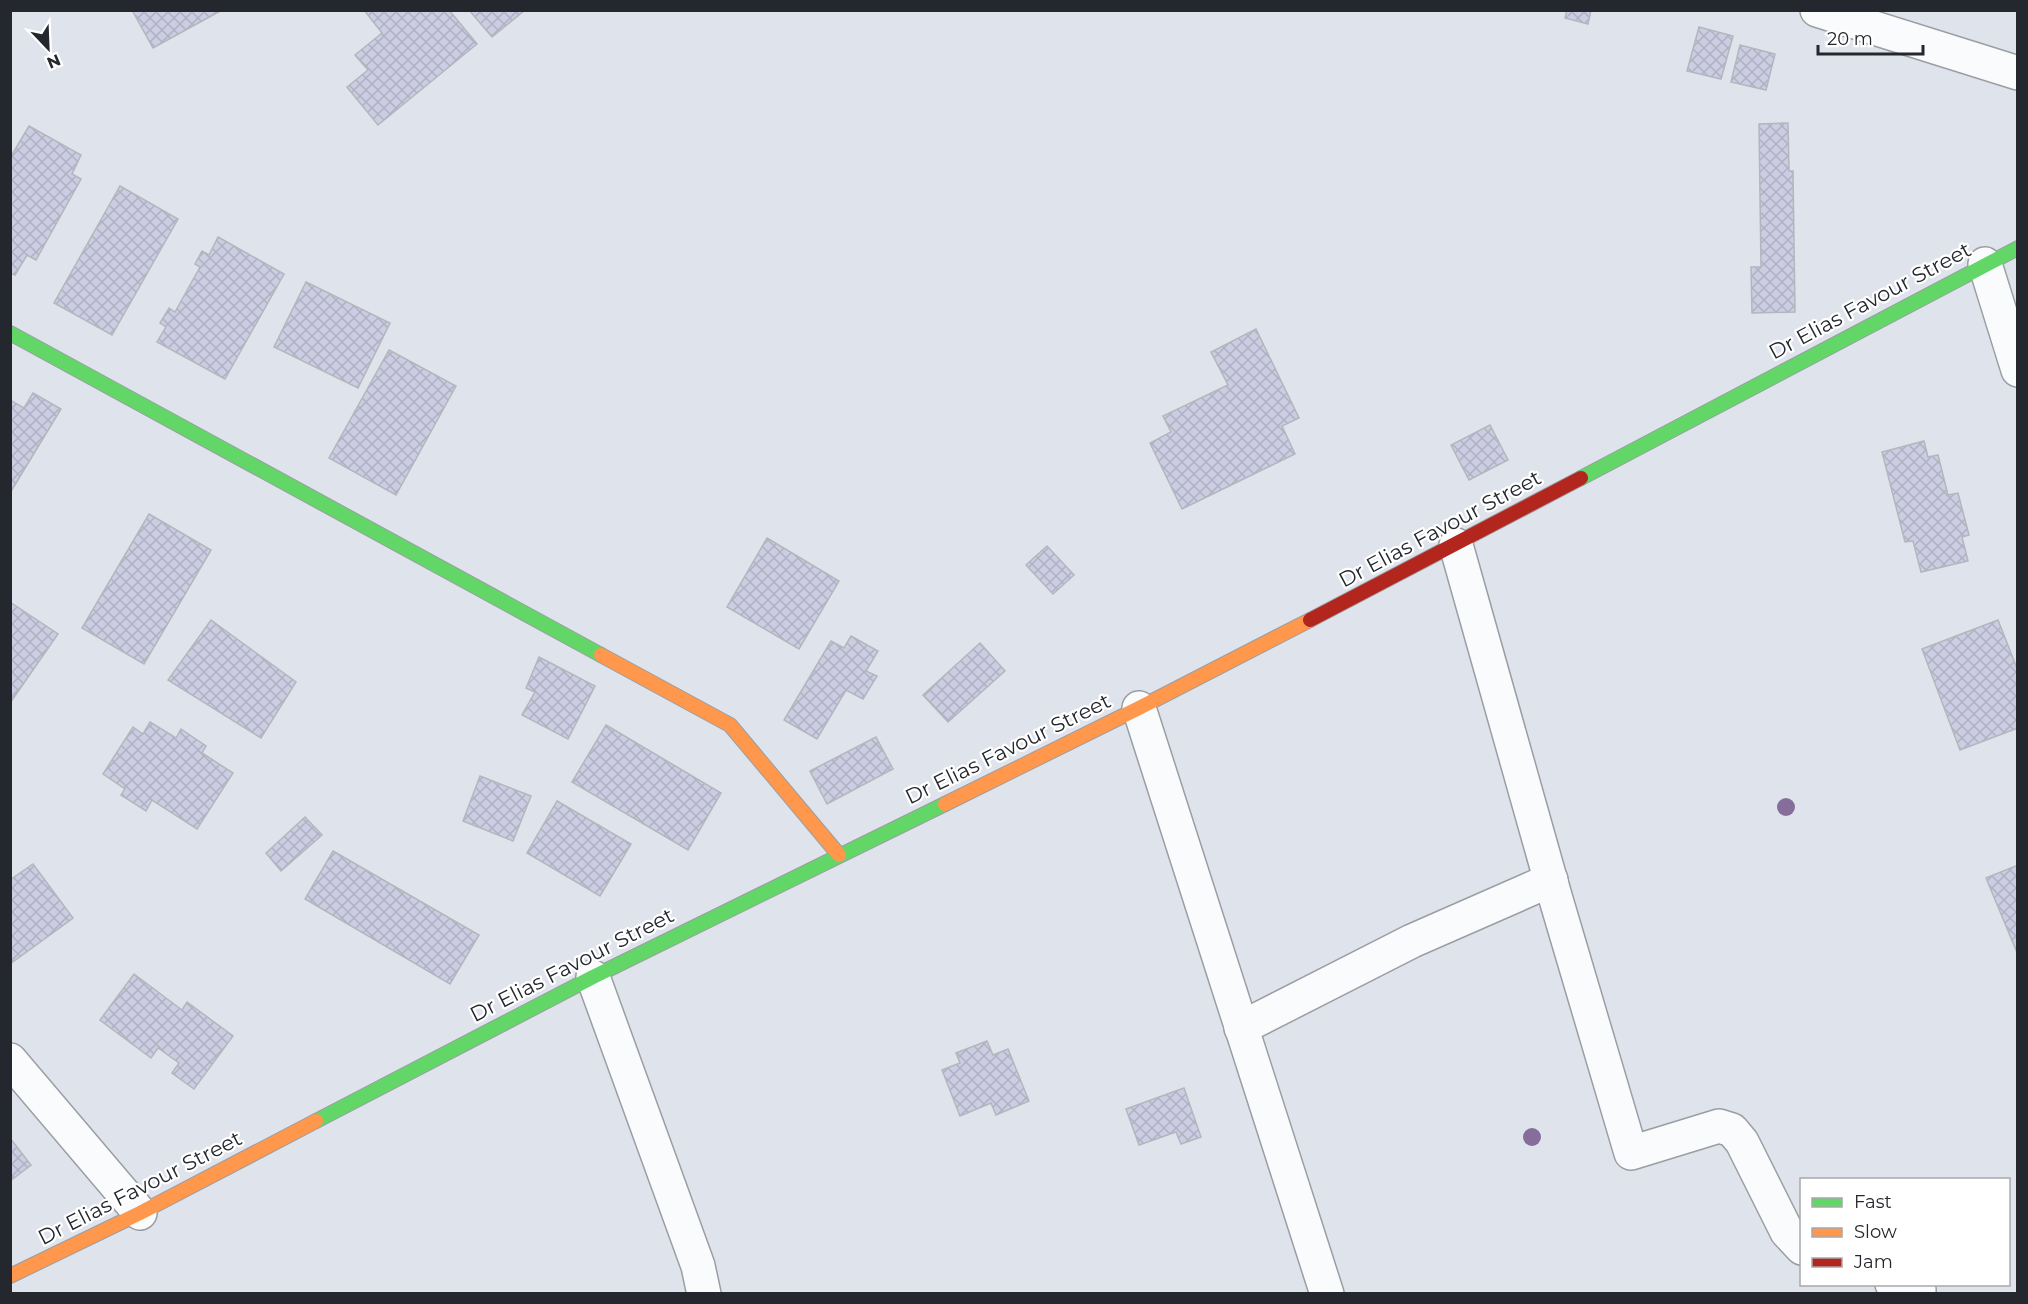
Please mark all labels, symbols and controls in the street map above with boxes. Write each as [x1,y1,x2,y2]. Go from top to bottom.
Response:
north arrow [18,18,78,78]
scale bar [1818,18,1923,56]
text: 20 m [1827,28,1873,50]
text: N [44,50,63,73]
street label: Dr Elias Favour Street [1764,237,1975,365]
street label: Dr Elias Favour Street [1334,465,1545,593]
street label: Dr Elias Favour Street [901,688,1115,809]
street label: Dr Elias Favour Street [466,902,678,1027]
street label: Dr Elias Favour Street [34,1125,246,1250]
legend [1800,1178,2010,1286]
text: Fast [1854,1191,1892,1213]
text: Slow [1854,1221,1897,1243]
text: Jam [1853,1251,1893,1273]

